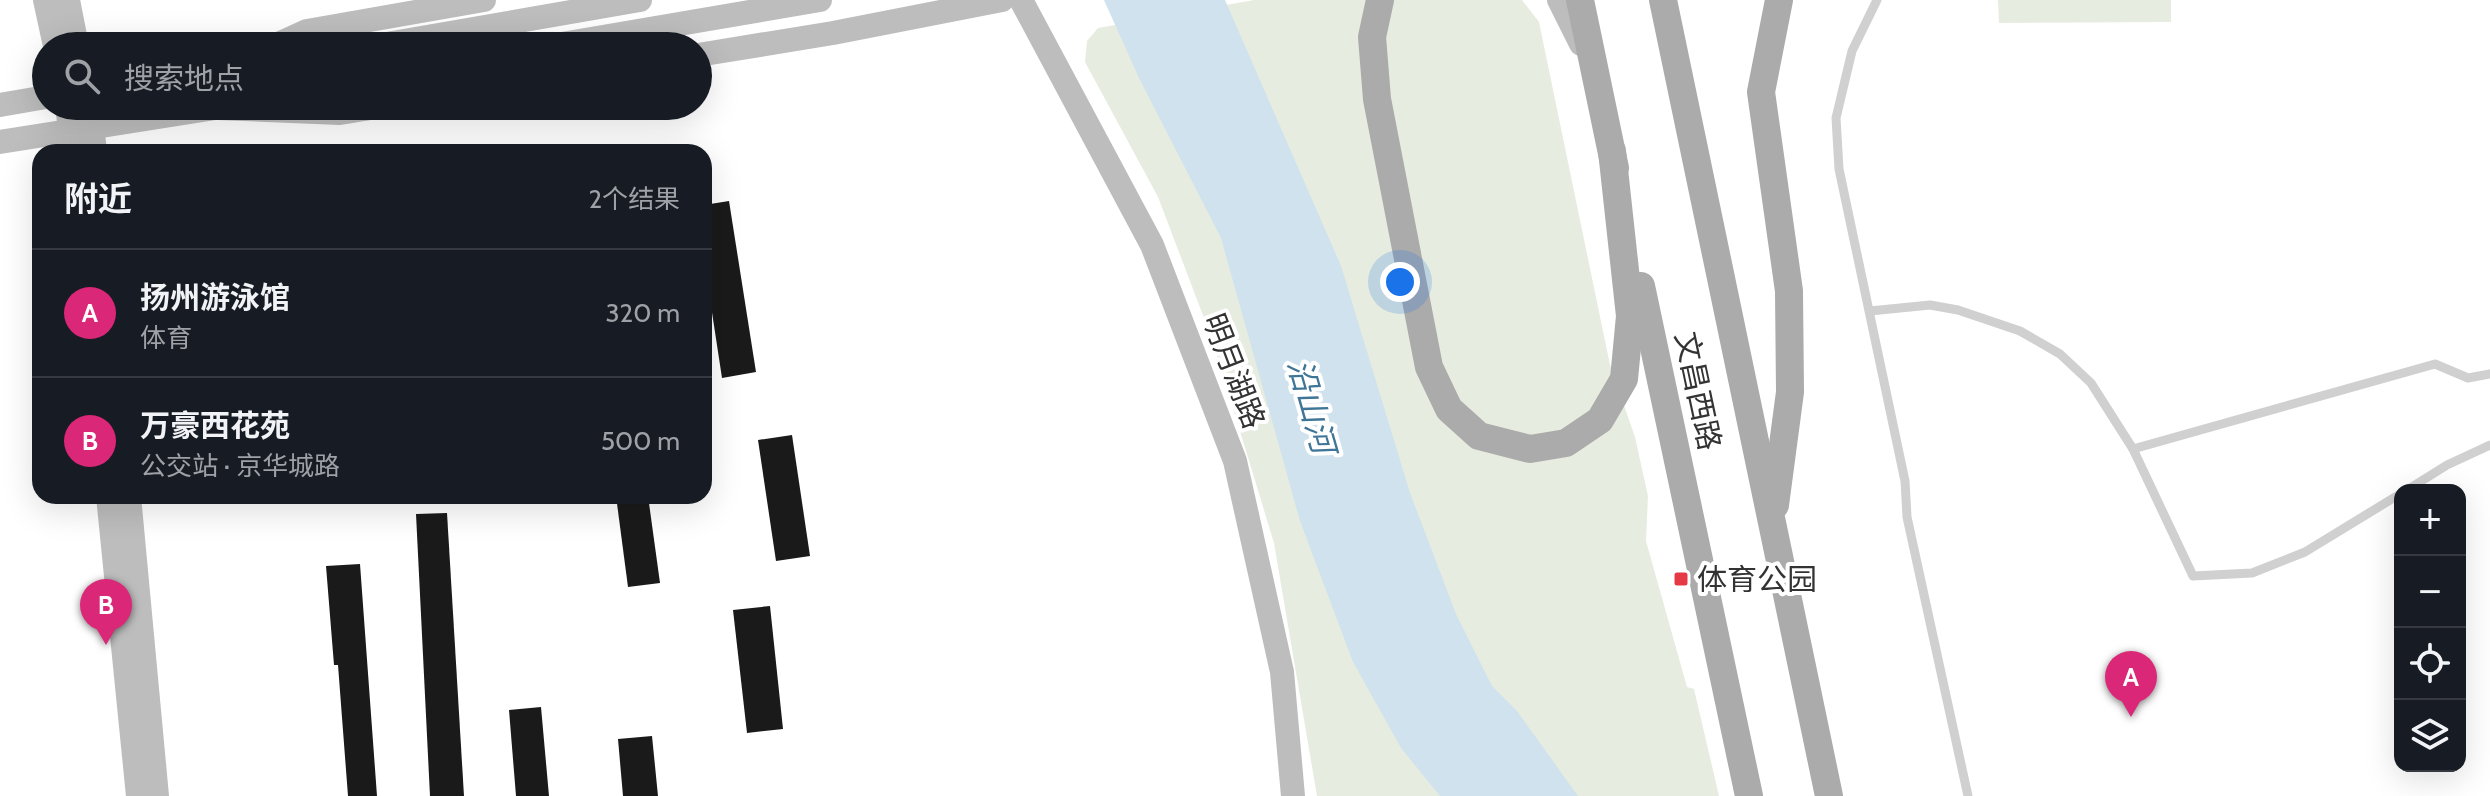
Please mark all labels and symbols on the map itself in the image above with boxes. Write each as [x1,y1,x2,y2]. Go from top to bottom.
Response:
your location [1380,262,1420,302]
street label: 明月湖路 [1195,308,1273,434]
street label: 文昌西路 [1667,328,1729,454]
water label: 沿山河 [1280,354,1346,463]
place label: 体育公园 [1697,561,1817,598]
marker: 体育公园 [1672,570,1690,588]
pin: B [80,579,132,645]
pin: A [2105,651,2157,717]

